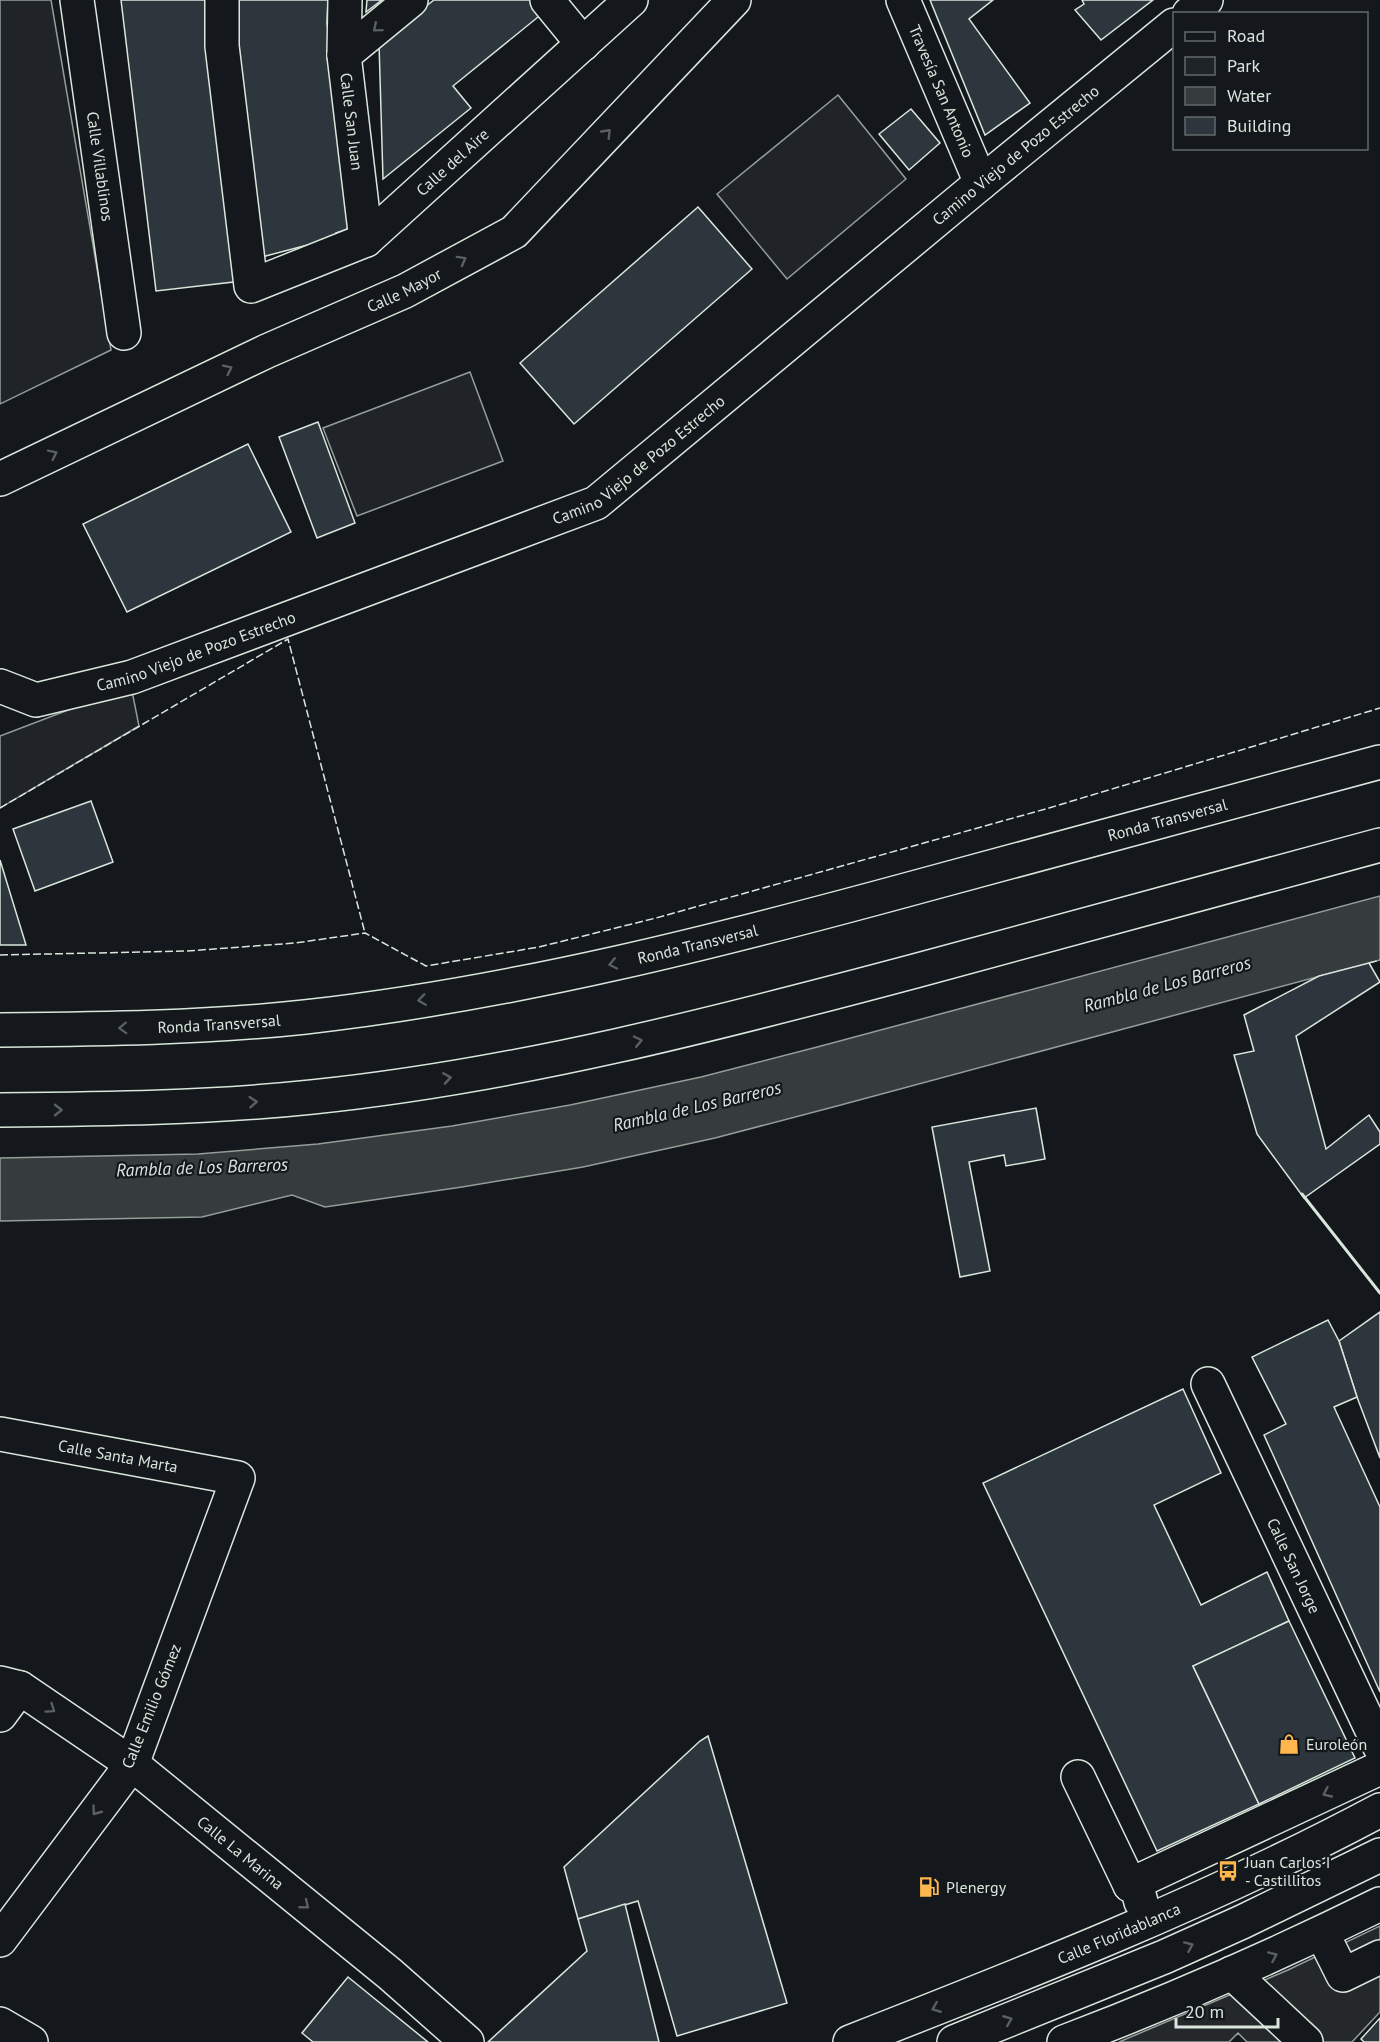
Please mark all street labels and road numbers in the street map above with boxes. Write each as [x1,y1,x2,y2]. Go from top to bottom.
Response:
street label: Travesía San Antonio [905,22,979,160]
street label: Calle San Juan [336,72,368,171]
street label: Camino Viejo de Pozo Estrecho [928,81,1103,229]
street label: Calle Villablinos [83,110,118,223]
street label: Calle del Aire [412,124,493,200]
street label: Calle Mayor [364,263,445,316]
street label: Camino Viejo de Pozo Estrecho [549,390,729,529]
street label: Camino Viejo de Pozo Estrecho [94,607,298,695]
street label: Ronda Transversal [1105,794,1230,845]
street label: Ronda Transversal [636,920,760,968]
street label: Ronda Transversal [157,1010,281,1037]
street label: Calle Santa Marta [57,1435,179,1477]
street label: Calle San Jorge [1263,1515,1325,1617]
street label: Calle Emilio Gómez [117,1641,185,1771]
street label: Calle La Marina [193,1811,288,1894]
street label: Calle Floridablanca [1054,1898,1183,1968]

